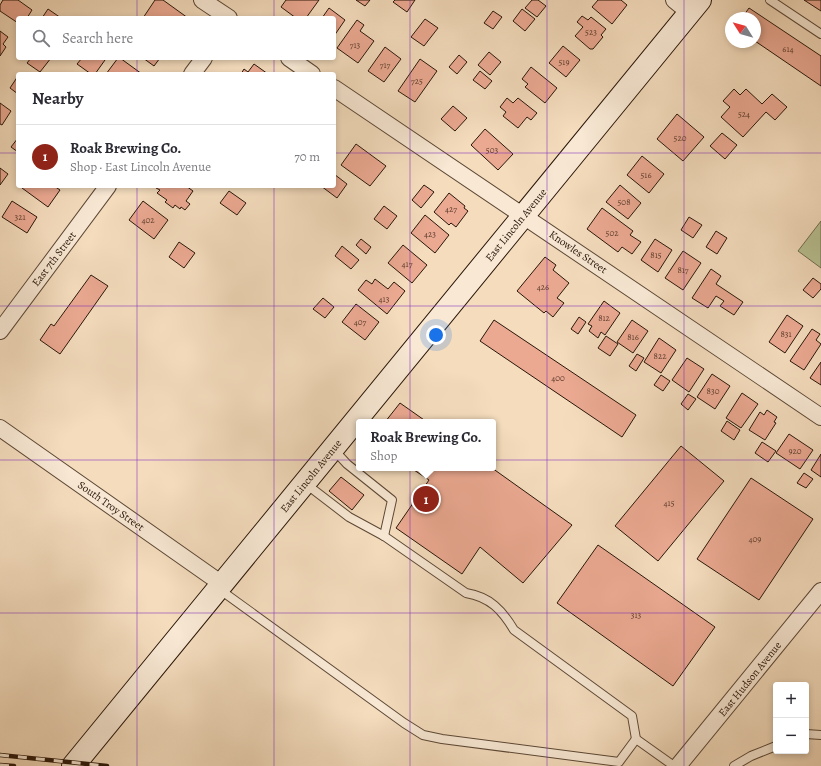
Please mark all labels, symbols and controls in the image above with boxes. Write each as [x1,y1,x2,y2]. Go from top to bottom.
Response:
north arrow [725,12,761,48]
search box [16,16,336,60]
house number: 523 [585,26,597,38]
icon: search [30,27,52,49]
text: Search here [62,28,133,48]
house number: 713 [350,39,361,51]
house number: 614 [782,43,794,55]
house number: 519 [558,56,570,68]
house number: 717 [380,59,391,71]
house number: 725 [411,75,423,87]
text: Nearby [32,87,83,110]
house number: 524 [738,108,750,120]
house number: 520 [674,132,687,144]
text: Roak Brewing Co. [70,138,181,158]
house number: 503 [486,144,498,156]
text: 1 [43,148,47,165]
text: 70 m [294,148,320,165]
text: Shop · East Lincoln Avenue [70,158,211,175]
house number: 516 [640,169,652,181]
street label: East Lincoln Avenue [482,185,550,265]
house number: 508 [617,196,631,208]
house number: 427 [445,203,457,215]
house number: 321 [14,211,26,223]
house number: 402 [141,214,155,226]
street label: Knowles Street [546,227,610,277]
house number: 502 [606,227,619,239]
street label: East 7th Street [28,228,80,289]
house number: 423 [424,228,436,240]
house number: 815 [650,249,662,261]
house number: 417 [402,258,413,270]
house number: 817 [677,264,689,276]
house number: 426 [537,281,549,293]
house number: 413 [379,293,390,305]
house number: 812 [598,312,611,324]
house number: 407 [354,316,367,328]
your location [426,325,446,345]
house number: 831 [780,328,792,340]
house number: 816 [627,331,639,343]
house number: 822 [654,350,667,362]
house number: 400 [551,372,565,384]
house number: 830 [707,385,720,397]
popup [356,419,496,471]
text: Roak Brewing Co. [370,427,482,447]
street label: East Lincoln Avenue [277,436,345,516]
house number: 920 [788,445,802,457]
text: Shop [370,447,397,464]
street label: South Troy Street [75,478,148,535]
pin: 1 [413,484,439,514]
house number: 415 [663,497,675,509]
house number: 409 [749,533,761,545]
house number: 313 [631,609,642,621]
street label: East Hudson Avenue [715,638,785,720]
map controls [773,682,809,754]
button: + [773,682,809,718]
button: − [773,718,809,754]

